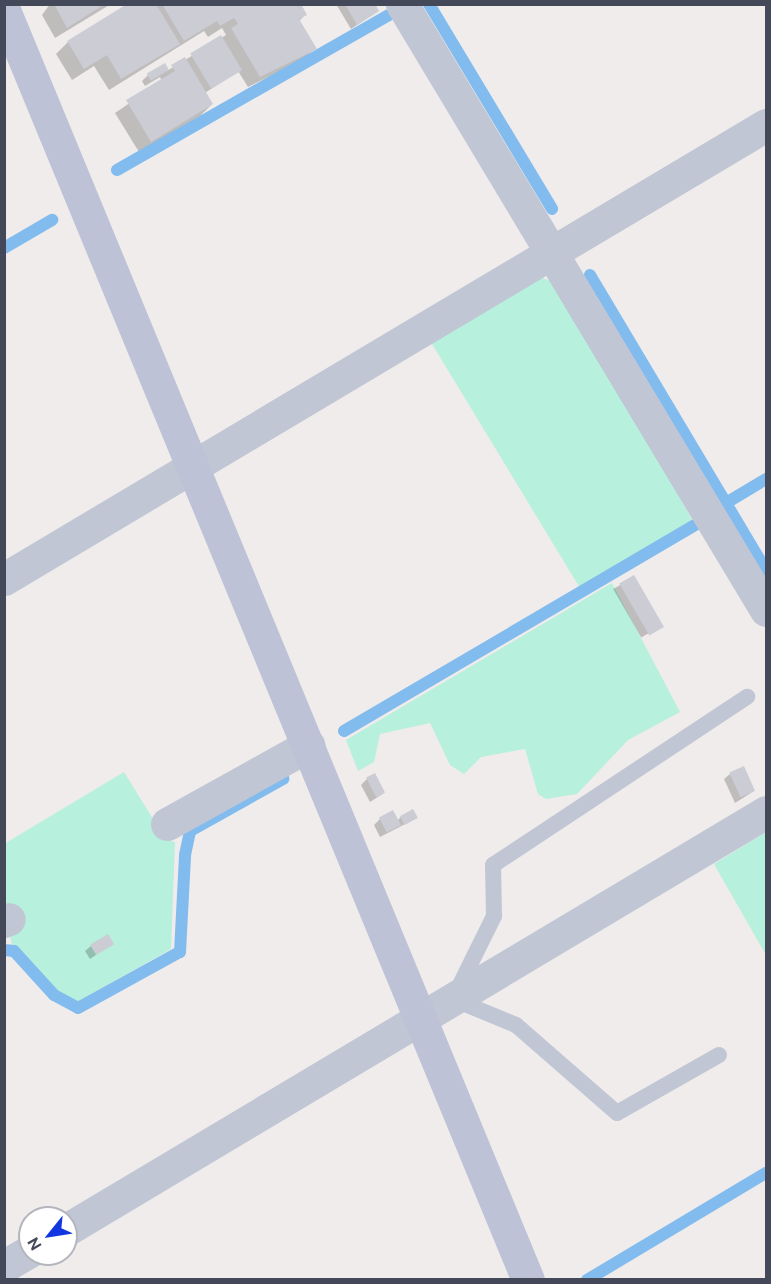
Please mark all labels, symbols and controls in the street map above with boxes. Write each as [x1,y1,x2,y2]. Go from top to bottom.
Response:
north arrow [18,1206,78,1266]
text: N [23,1234,45,1254]

